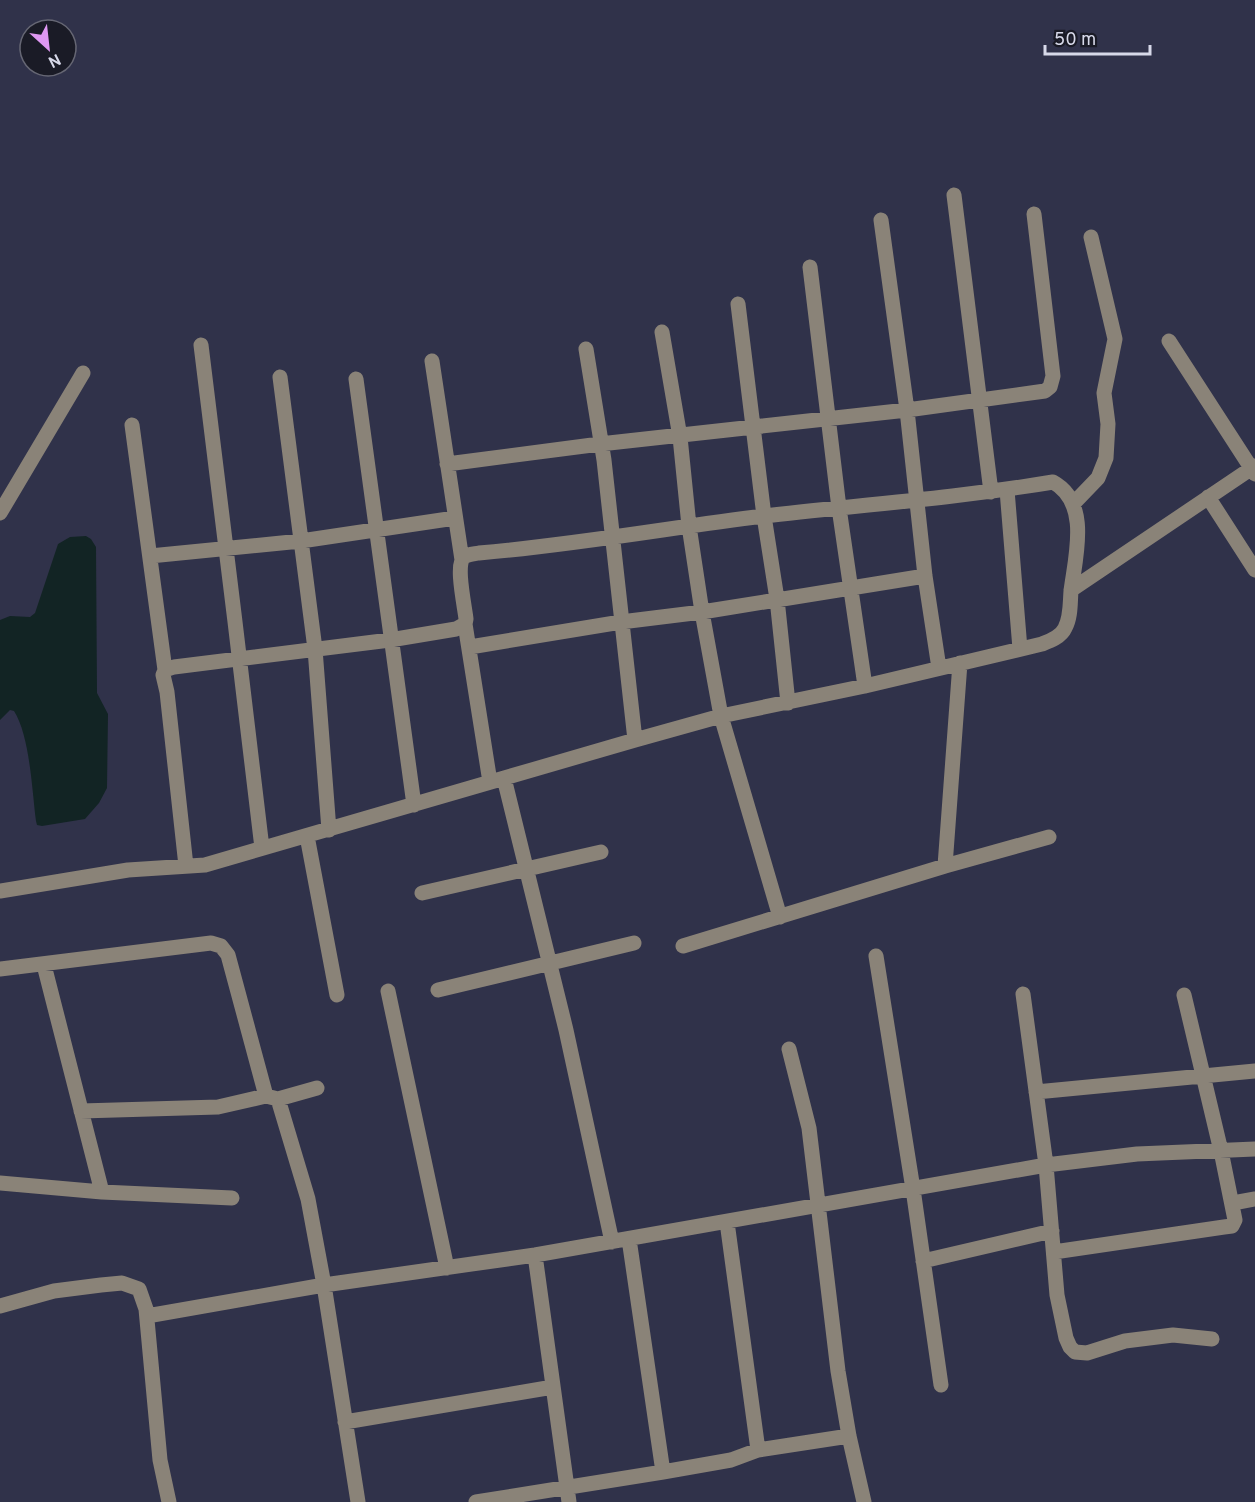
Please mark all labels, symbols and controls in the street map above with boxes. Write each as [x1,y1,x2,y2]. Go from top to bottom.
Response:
north arrow [18,18,78,78]
scale bar [1045,18,1150,56]
text: 50 m [1054,29,1096,52]
text: N [44,48,64,71]

